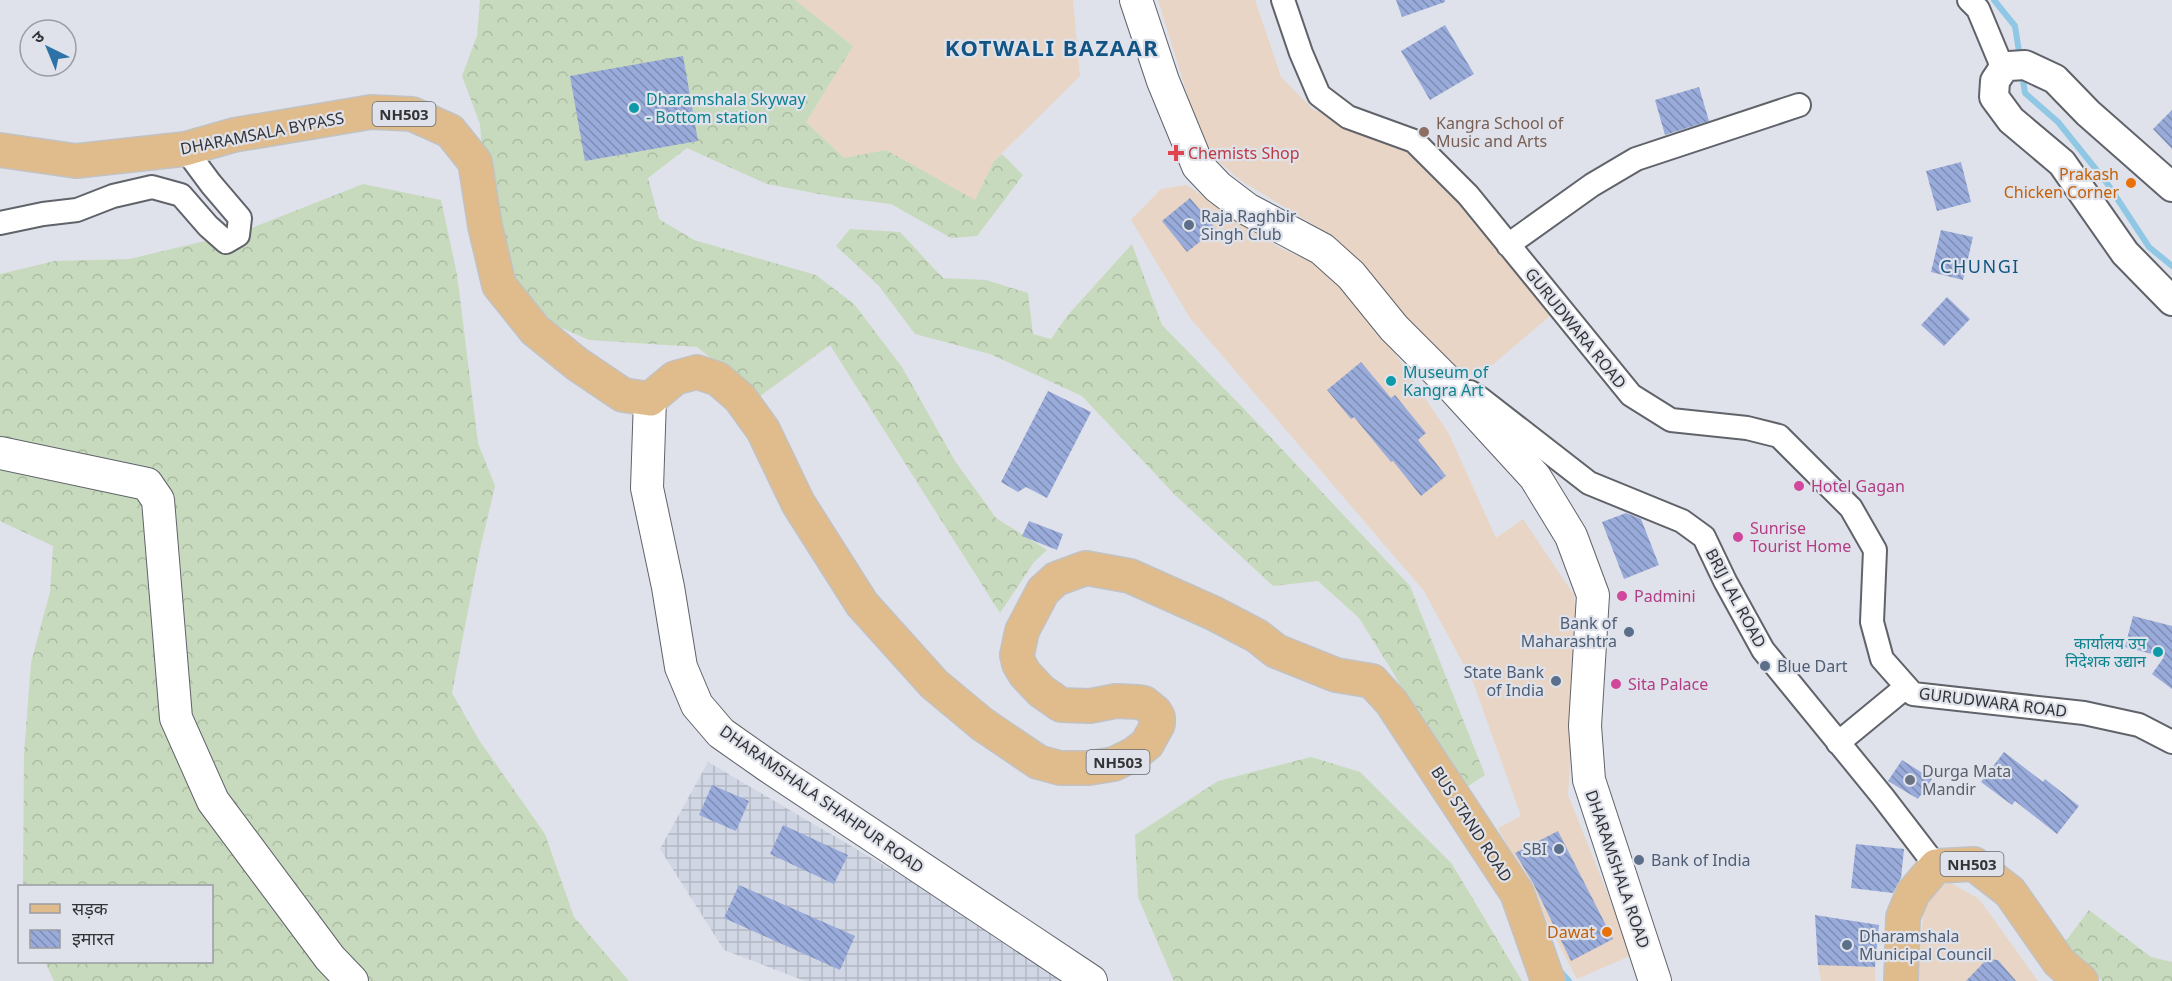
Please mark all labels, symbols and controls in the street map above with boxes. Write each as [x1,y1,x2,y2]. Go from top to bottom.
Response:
north arrow [18,18,78,78]
text: उ [27,25,49,48]
district label: KOTWALI BAZAAR [945,32,1159,62]
place label: Dharamshala Skyway - Bottom station [646,88,807,128]
marker: Dharamshala Skyway - Bottom station [627,101,641,115]
road number: NH503 [372,102,436,126]
street label: DHARAMSALA BYPASS [178,106,346,160]
place label: Kangra School of Music and Arts [1436,112,1565,152]
marker: Kangra School of Music and Arts [1417,125,1431,139]
place label: Chemists Shop [1188,142,1300,164]
marker: Chemists Shop [1169,146,1183,160]
place label: Prakash Chicken Corner [2004,163,2119,203]
marker: Prakash Chicken Corner [2124,176,2138,190]
place label: Raja Raghbir Singh Club [1201,205,1297,245]
marker: Raja Raghbir Singh Club [1182,218,1196,232]
district label: CHUNGI [1940,254,2020,278]
street label: GURUDWARA ROAD [1520,263,1632,393]
place label: Museum of Kangra Art [1403,361,1490,401]
marker: Museum of Kangra Art [1384,374,1398,388]
place label: Hotel Gagan [1811,475,1905,497]
marker: Hotel Gagan [1792,479,1806,493]
place label: Sunrise Tourist Home [1750,517,1851,557]
marker: Sunrise Tourist Home [1731,530,1745,544]
street label: BRIJ LAL ROAD [1701,544,1771,652]
place label: Padmini [1634,585,1696,607]
marker: Padmini [1615,589,1629,603]
place label: Bank of Maharashtra [1521,612,1618,652]
marker: Bank of Maharashtra [1622,625,1636,639]
place label: कार्यालय उप निदेशक उद्यान [2065,632,2147,672]
marker: कार्यालय उप निदेशक उद्यान [2151,645,2165,659]
place label: Blue Dart [1777,655,1848,677]
marker: Blue Dart [1758,659,1772,673]
place label: State Bank of India [1464,661,1544,701]
place label: Sita Palace [1628,673,1708,695]
marker: State Bank of India [1549,674,1563,688]
marker: Sita Palace [1609,677,1623,691]
street label: GURUDWARA ROAD [1918,682,2068,722]
street label: DHARAMSHALA SHAHPUR ROAD [716,720,928,878]
road number: NH503 [1086,750,1150,774]
place label: Durga Mata Mandir [1922,760,2011,800]
street label: BUS STAND ROAD [1426,762,1518,886]
marker: Durga Mata Mandir [1903,773,1917,787]
street label: DHARAMSHALA ROAD [1581,787,1655,951]
place label: SBI [1522,838,1547,860]
marker: SBI [1552,842,1566,856]
place label: Bank of India [1651,849,1751,871]
road number: NH503 [1940,852,2004,876]
marker: Bank of India [1632,853,1646,867]
legend [18,885,213,963]
text: सड़क [72,896,109,920]
place label: Dawat [1547,921,1595,943]
marker: Dawat [1600,925,1614,939]
place label: Dharamshala Municipal Council [1859,925,1992,965]
text: इमारत [72,926,115,950]
marker: Dharamshala Municipal Council [1840,938,1854,952]

